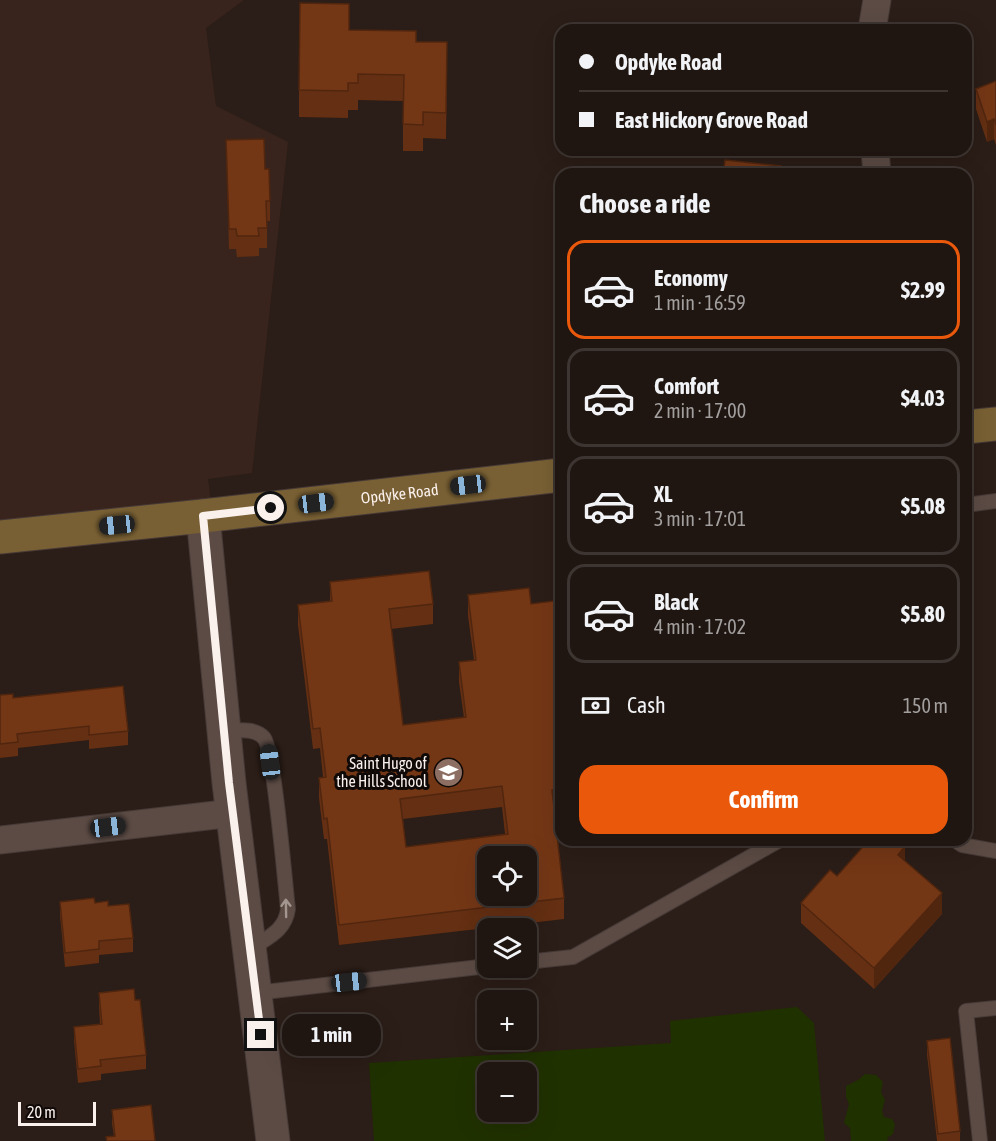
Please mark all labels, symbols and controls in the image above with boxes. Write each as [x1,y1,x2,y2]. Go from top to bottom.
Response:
text: Opdyke Road [615,49,722,75]
text: East Hickory Grove Road [615,107,808,133]
text: Choose a ride [579,188,711,219]
icon: car [582,263,636,317]
text: Economy [654,265,728,291]
text: $2.99 [901,277,945,303]
text: 1 min · 16:59 [654,291,746,314]
icon: car [582,371,636,425]
text: Comfort [654,373,719,399]
text: $4.03 [901,385,945,411]
text: 2 min · 17:00 [654,399,746,422]
car [449,474,487,496]
icon: car [582,479,636,533]
street label: Opdyke Road [360,480,439,507]
text: XL [654,481,672,507]
car [297,492,335,514]
text: $5.08 [901,493,945,519]
route start [257,494,284,521]
text: 3 min · 17:01 [654,507,746,530]
car [98,514,136,536]
icon: car [582,587,636,641]
text: Black [654,589,698,615]
text: $5.80 [901,601,945,627]
text: 4 min · 17:02 [654,615,746,638]
icon: cash [579,689,612,722]
text: Cash [627,692,666,718]
text: 150 m [903,694,948,717]
car [259,743,281,781]
place label: Saint Hugo of the Hills School [336,754,428,790]
school or university icon: Saint Hugo of the Hills School [432,756,464,788]
button: Confirm [579,765,948,834]
car [89,816,127,838]
map controls [477,846,537,1122]
button: locate [477,846,537,906]
one-way arrow [281,899,292,919]
button: layers [477,918,537,978]
car [330,971,368,993]
button: + [477,990,537,1050]
callout: 1 min [282,1014,381,1056]
route end [247,1021,274,1048]
text: 1 min [311,1023,352,1046]
button: − [477,1062,537,1122]
scale bar [18,1099,96,1126]
text: 20 m [27,1103,56,1121]

